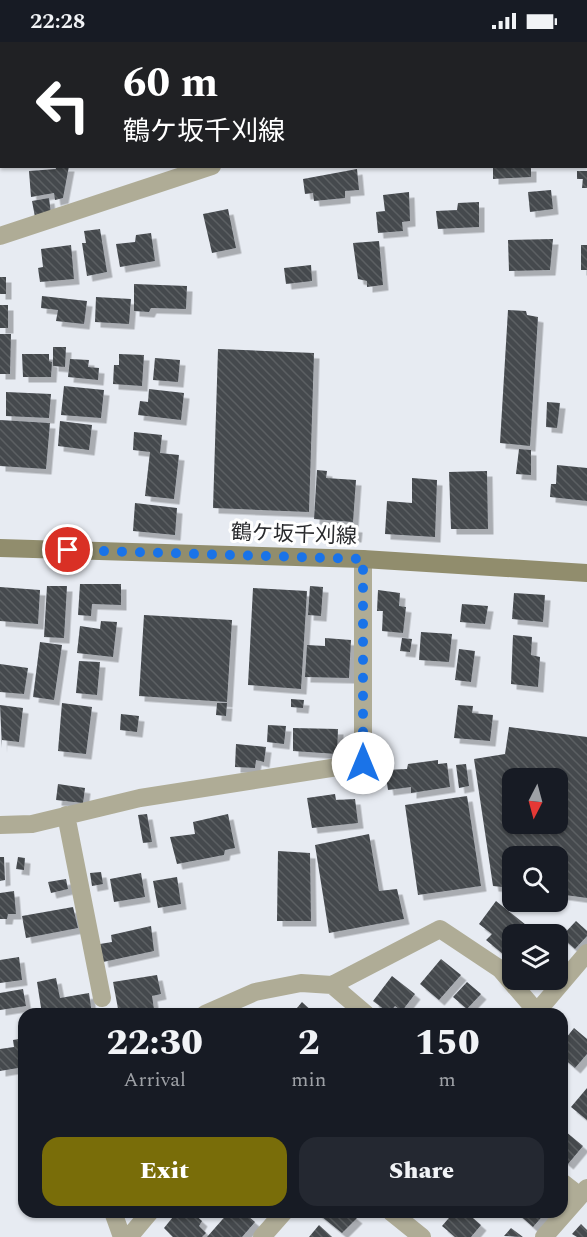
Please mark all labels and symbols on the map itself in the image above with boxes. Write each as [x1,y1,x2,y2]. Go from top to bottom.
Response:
street label: 鶴ケ坂千刈線 [230,517,357,553]
pin [42,524,93,575]
position arrow [331,731,395,795]
north arrow [502,768,568,834]

